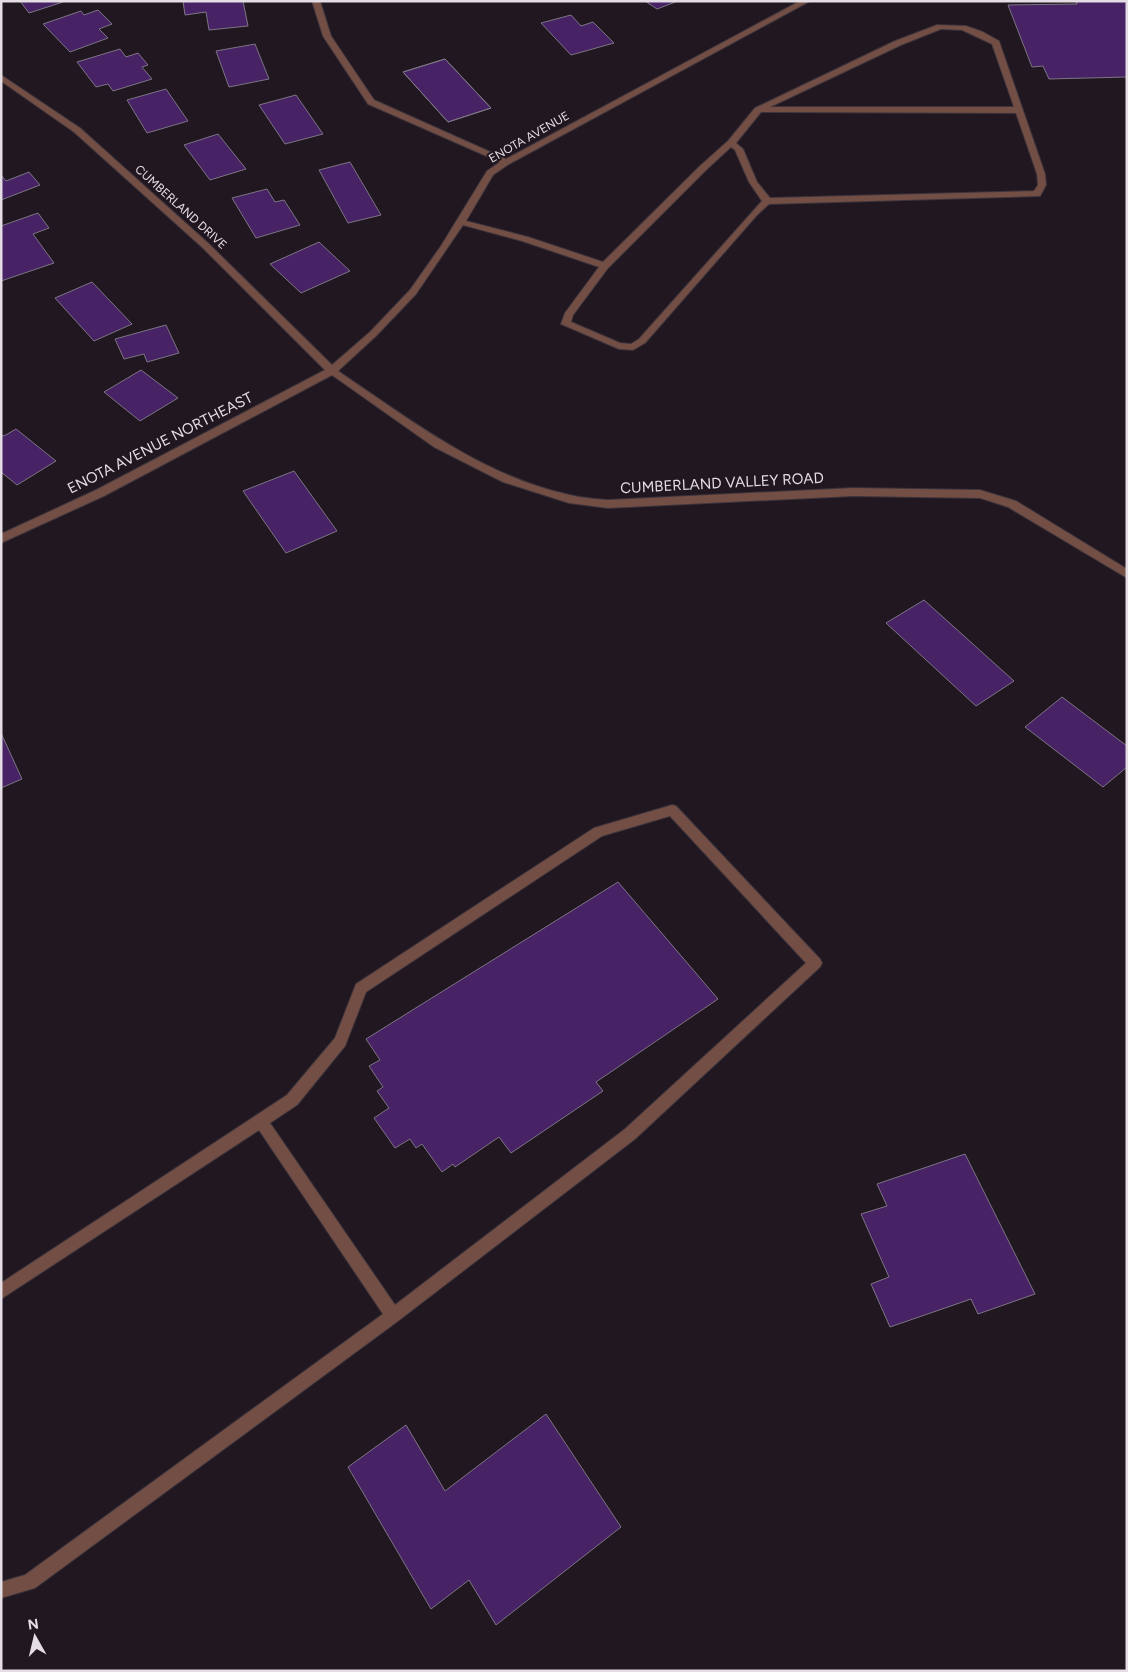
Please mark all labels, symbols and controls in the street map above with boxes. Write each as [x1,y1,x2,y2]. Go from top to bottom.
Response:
street label: ENOTA AVENUE [486,108,572,166]
street label: CUMBERLAND DRIVE [132,162,230,252]
street label: ENOTA AVENUE NORTHEAST [64,388,256,498]
street label: CUMBERLAND VALLEY ROAD [620,469,824,497]
north arrow [10,1612,60,1662]
text: N [27,1615,40,1634]

